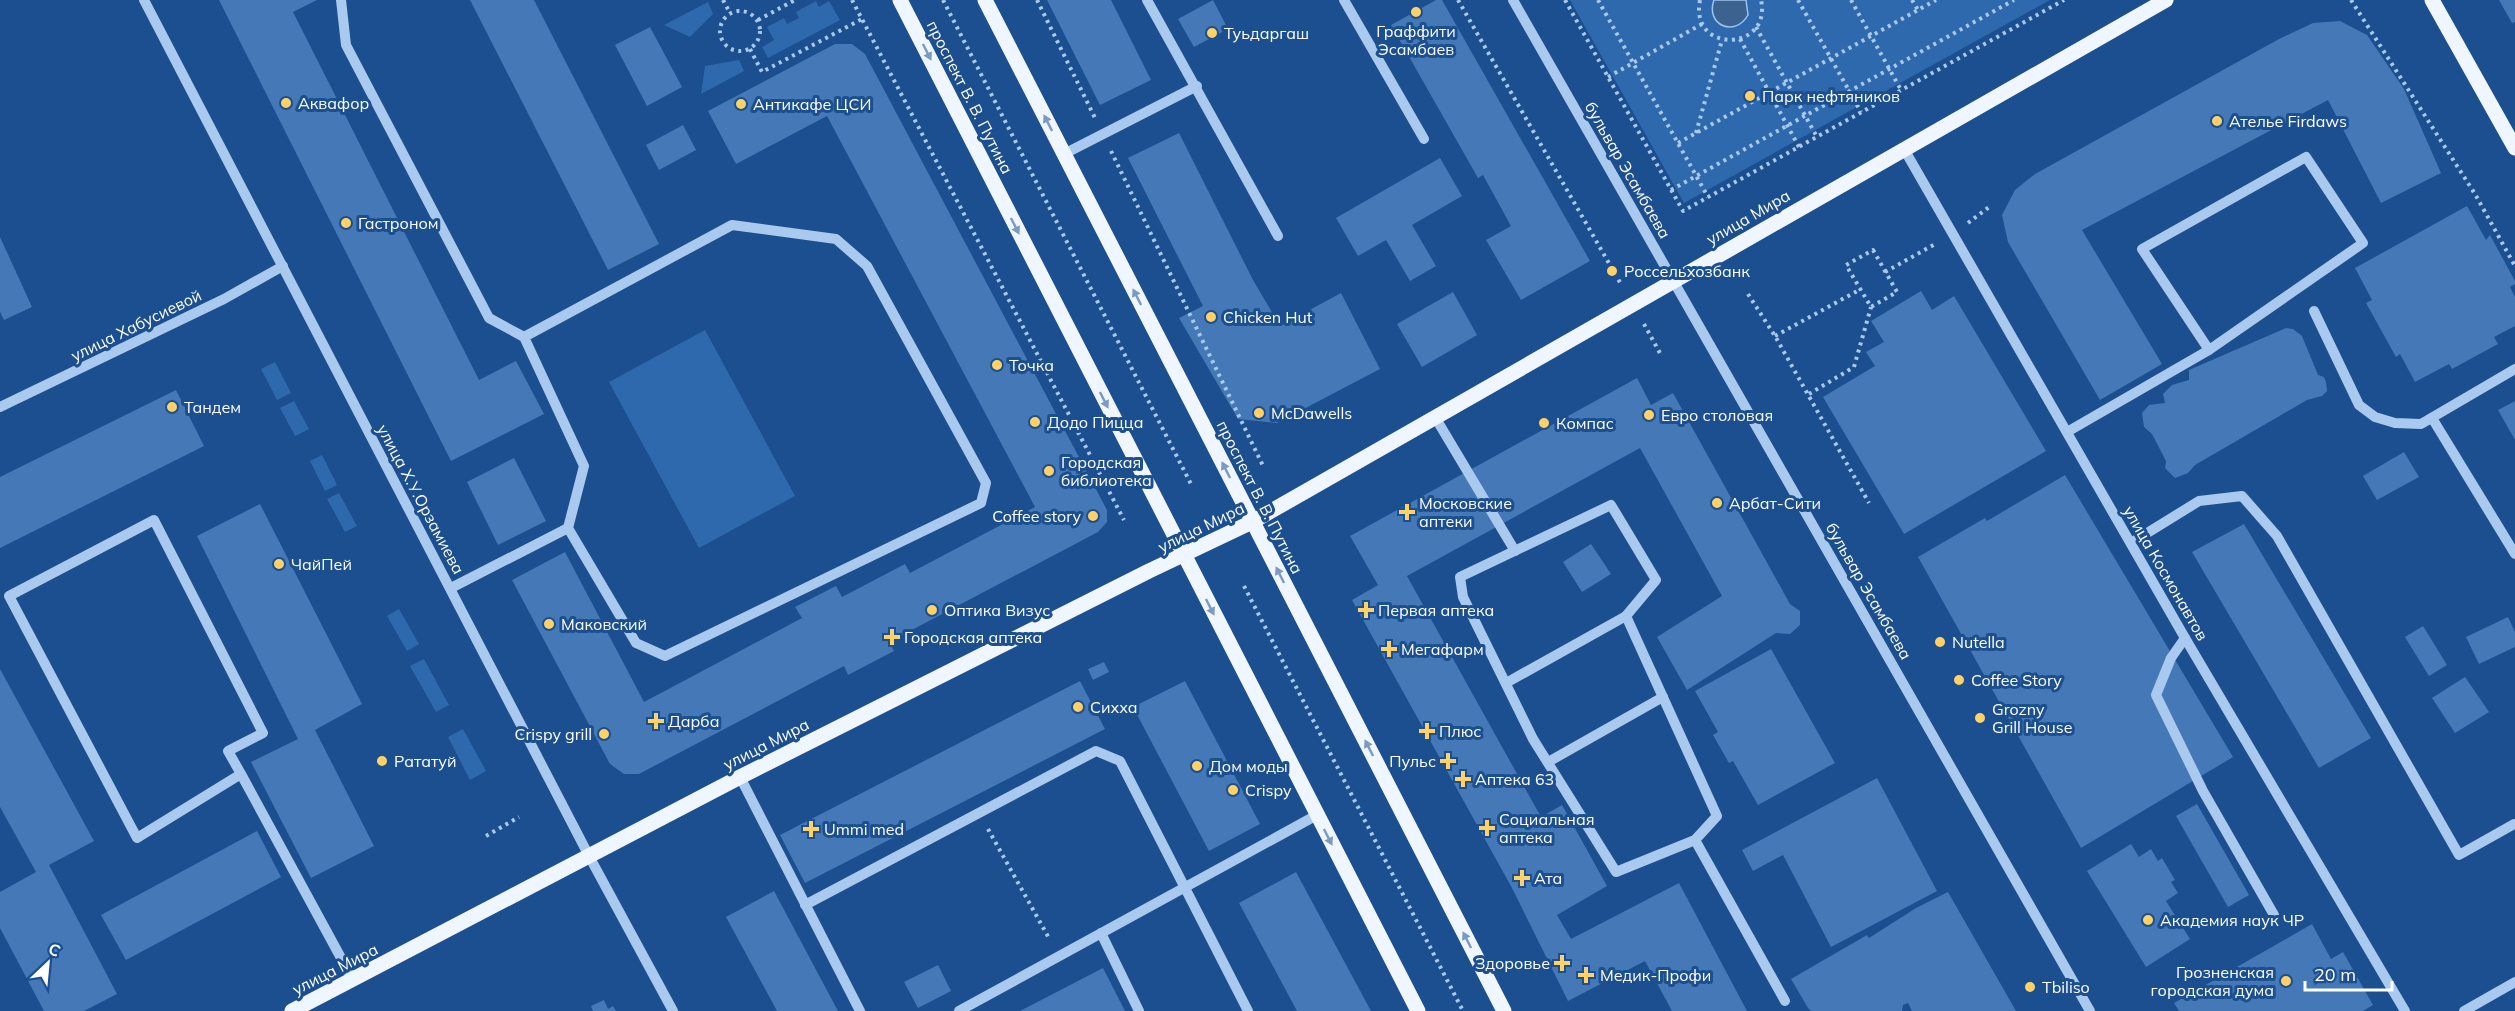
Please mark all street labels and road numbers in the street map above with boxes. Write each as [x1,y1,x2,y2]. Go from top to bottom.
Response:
street label: проспект В. В. Путина [923,17,1017,177]
street label: бульвар Эсамбаева [1581,98,1675,242]
street label: улица Мира [1702,185,1794,249]
street label: улица Хабусиевой [67,285,205,365]
street label: проспект В. В. Путина [1213,417,1307,577]
street label: улица Х.У.Орзамиева [373,421,469,577]
street label: улица Мира [1155,498,1247,556]
street label: улица Космонавтов [2119,502,2213,644]
street label: бульвар Эсамбаева [1822,519,1916,663]
street label: улица Мира [720,714,812,774]
street label: улица Мира [289,939,381,999]

